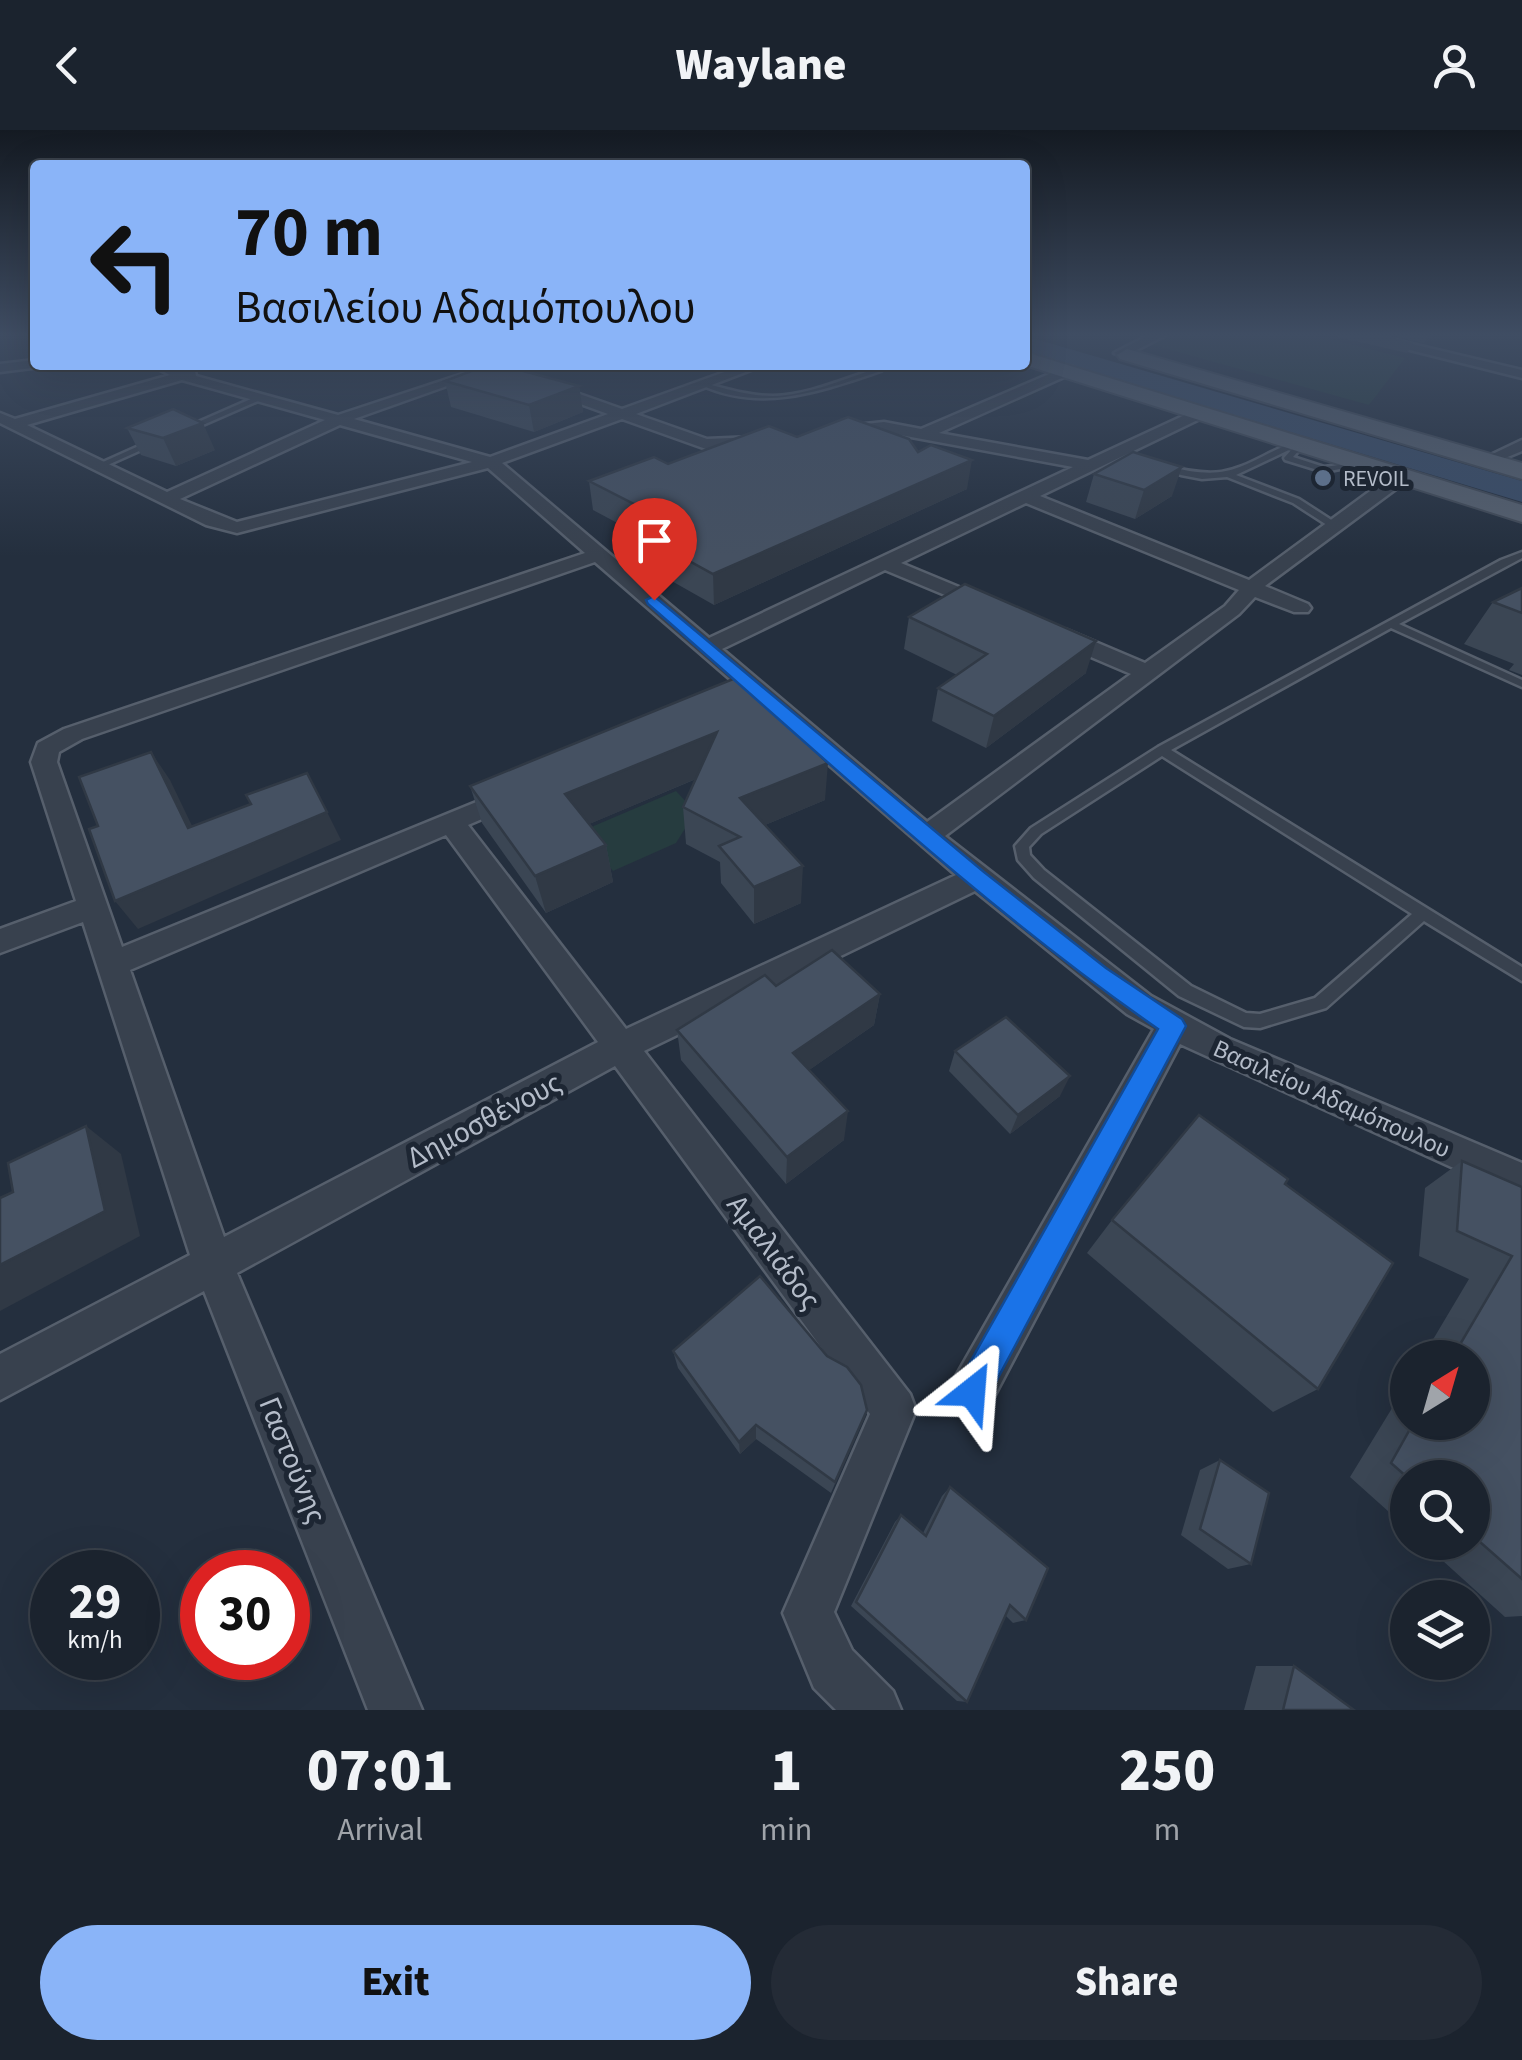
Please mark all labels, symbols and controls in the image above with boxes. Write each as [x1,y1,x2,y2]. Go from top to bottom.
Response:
text: Waylane [676,33,846,97]
icon: back [40,38,95,93]
icon: person [1427,38,1482,93]
text: 70 m [235,183,383,283]
icon: left [70,200,200,330]
text: Βασιλείου Αδαμόπουλου [235,276,696,340]
place label: REVOIL [1343,463,1410,495]
marker: REVOIL [1312,467,1334,489]
pin [612,498,697,601]
icon: arrive [627,513,682,568]
street label: Βασιλείου Αδαμόπουλου [1207,1030,1456,1167]
street label: Δημοσθένους [399,1062,569,1179]
street label: Αμαλιάδος [716,1186,831,1319]
position arrow [920,1340,1024,1444]
north arrow [1390,1340,1490,1440]
map controls [1390,1340,1490,1680]
street label: Γαστούνης [248,1391,337,1530]
button: search [1390,1460,1490,1560]
speed limit sign: 30 [180,1550,310,1680]
text: 29 [69,1567,121,1638]
button: layers [1390,1580,1490,1680]
text: km/h [67,1622,123,1658]
text: 07:01 [307,1729,454,1814]
text: 1 [770,1729,802,1814]
text: 250 [1119,1729,1215,1814]
text: Arrival [337,1807,423,1853]
text: min [760,1807,812,1853]
text: m [1154,1807,1180,1853]
button: Exit [40,1925,751,2040]
button: Share [771,1925,1482,2040]

